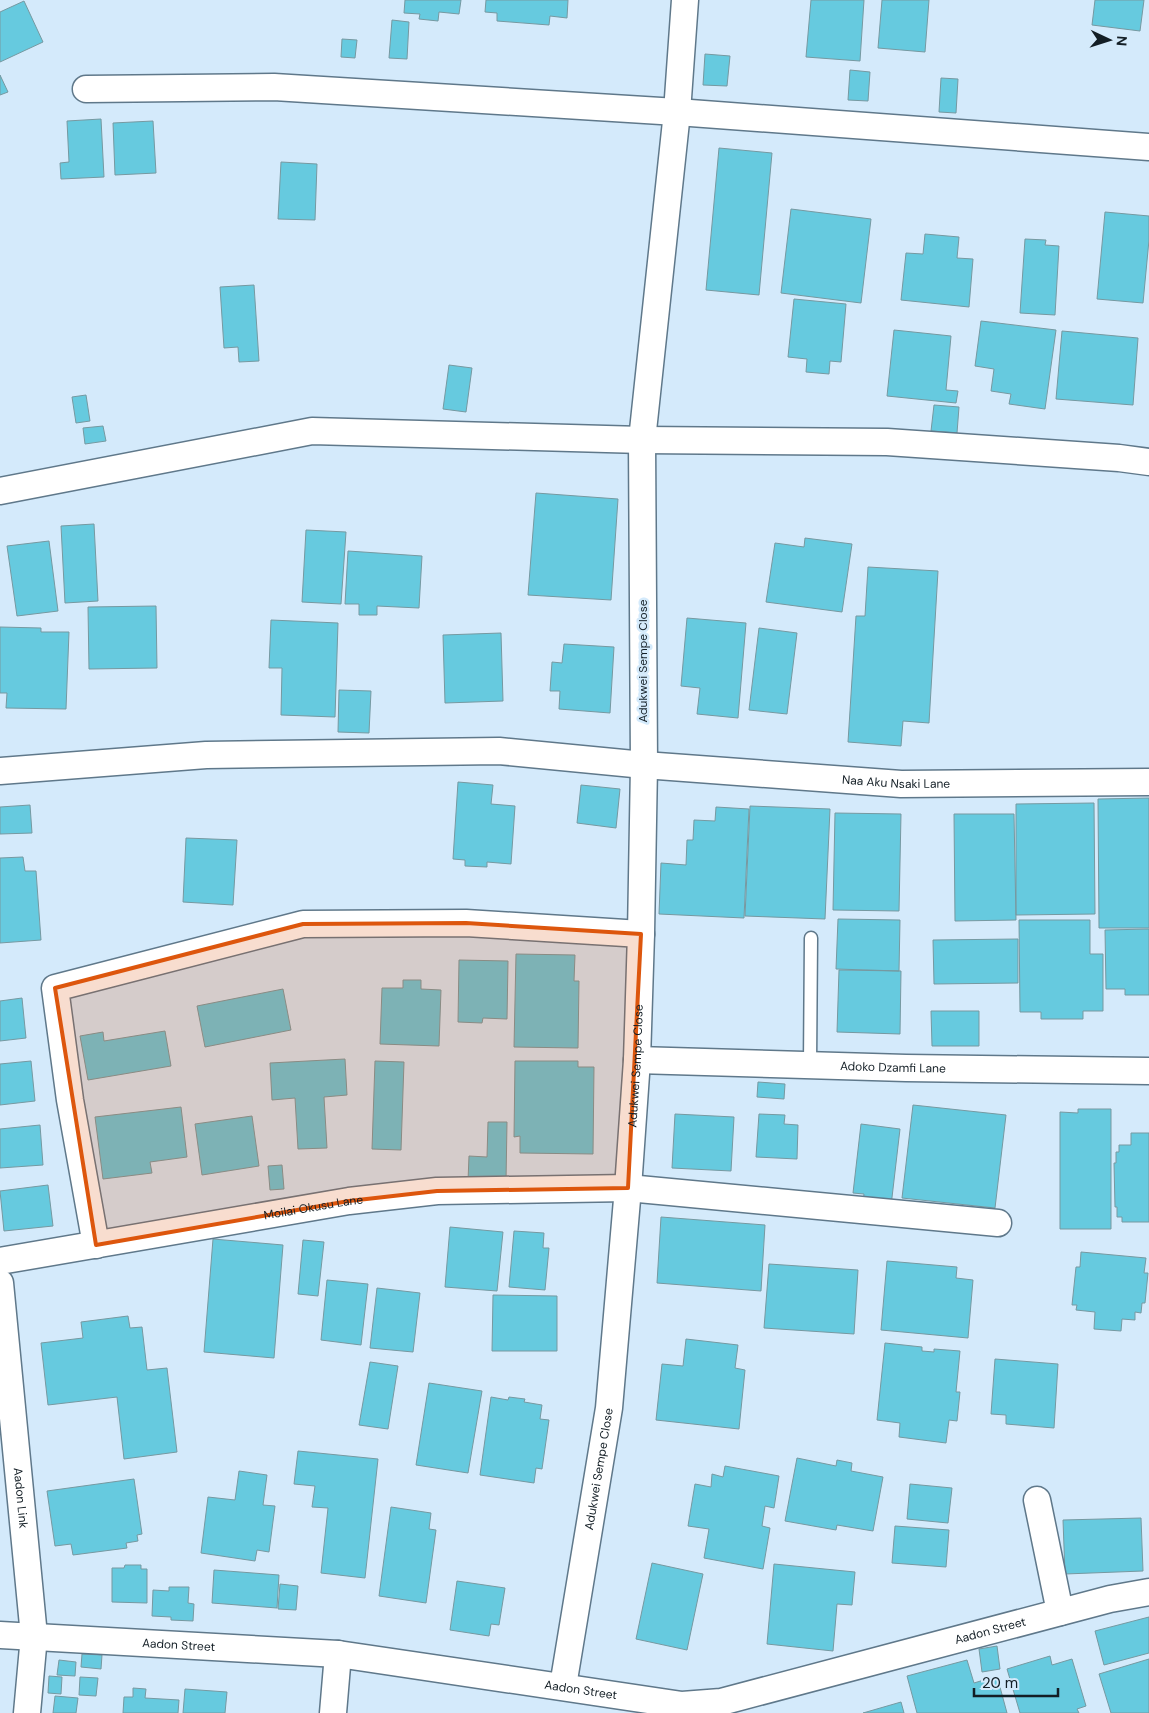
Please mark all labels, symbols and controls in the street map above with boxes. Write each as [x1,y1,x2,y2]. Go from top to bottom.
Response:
north arrow [1084,15,1134,65]
text: N [1113,35,1131,47]
street label: Adukwei Sempe Close [635,599,651,723]
street label: Naa Aku Nsaki Lane [841,772,950,792]
street label: Adukwei Sempe Close [624,1004,647,1128]
street label: Adoko Dzamfi Lane [840,1058,946,1076]
street label: Moilai Okusu Lane [263,1191,364,1224]
street label: Adukwei Sempe Close [581,1407,617,1531]
street label: Aadon Link [10,1467,32,1529]
street label: Aadon Street [953,1614,1028,1648]
street label: Aadon Street [142,1635,216,1655]
scale bar [974,1666,1058,1698]
text: 20 m [982,1673,1018,1693]
street label: Aadon Street [543,1677,618,1703]

